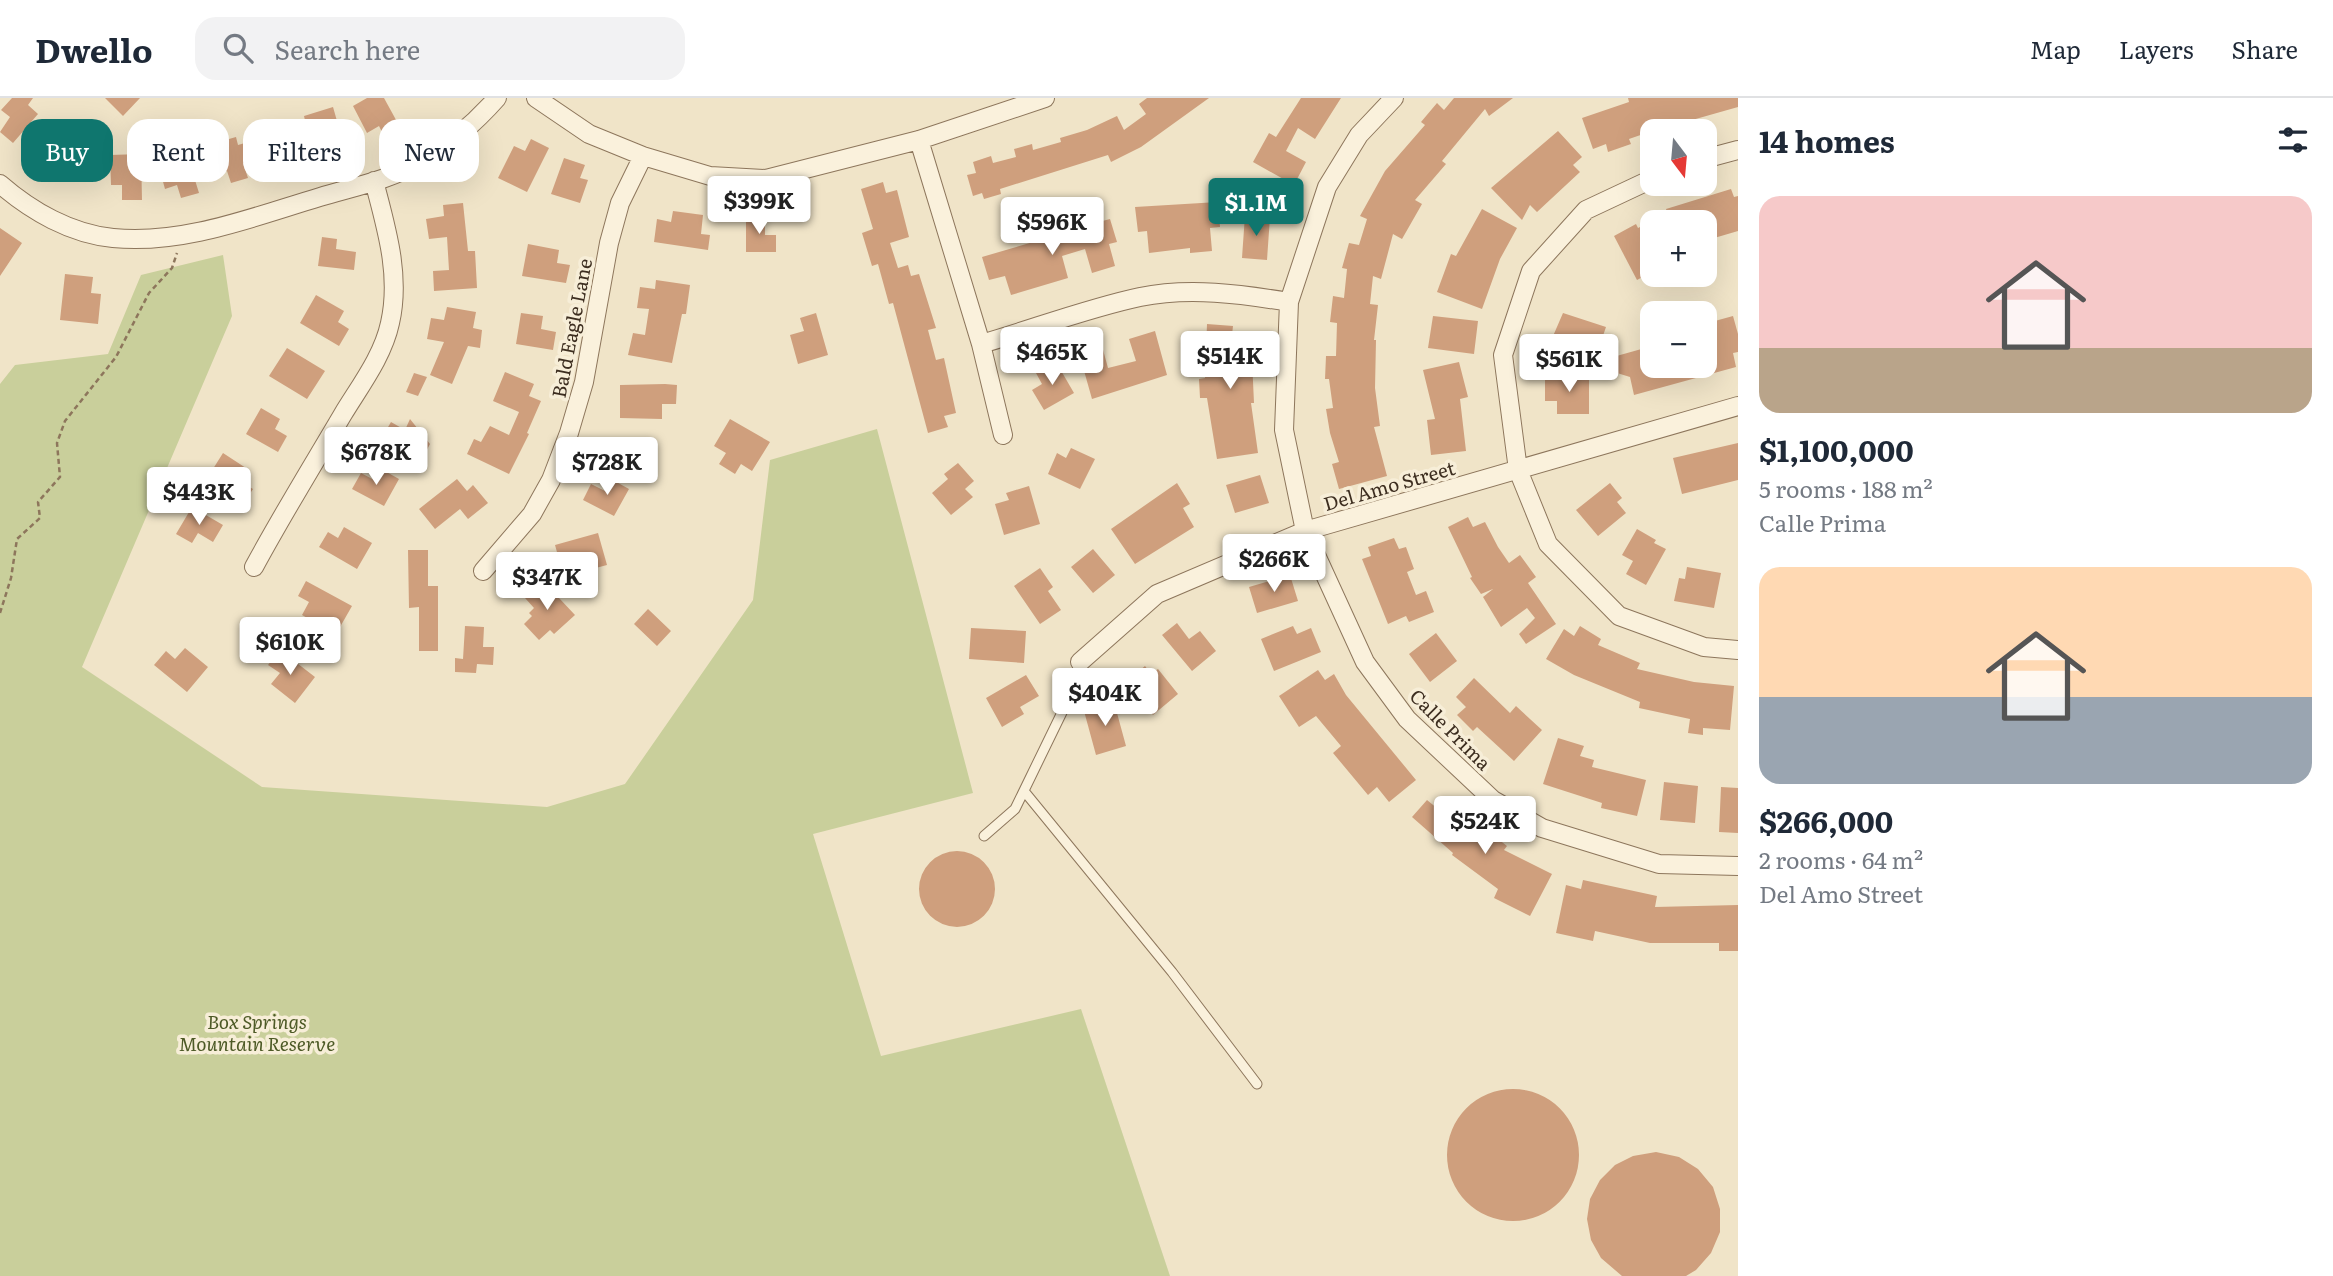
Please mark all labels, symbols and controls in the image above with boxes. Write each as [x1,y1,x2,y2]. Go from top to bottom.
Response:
search box [195,17,685,80]
text: Dwello [35,24,153,73]
icon: search [219,29,257,67]
text: Search here [275,29,420,68]
text: Map [2030,31,2081,66]
text: Layers [2119,31,2193,66]
text: Share [2231,31,2298,66]
text: 14 homes [1759,118,1895,162]
chip: Buy [21,119,113,182]
chip: Rent [127,119,229,182]
chip: Filters [243,119,365,182]
chip: New [379,119,479,182]
north arrow [1640,119,1717,196]
map controls [1640,119,1717,378]
icon: filters [2274,121,2312,159]
pin: $399K [710,176,808,236]
pin: $1.1M [1207,178,1305,238]
text: $399K [724,182,795,216]
text: $1.1M [1225,184,1288,218]
pin: $596K [1003,198,1101,257]
text: $596K [1017,203,1087,237]
button: + [1640,210,1717,287]
icon: home [1973,242,2099,368]
street label: Bald Eagle Lane [544,256,598,400]
button: − [1640,301,1717,378]
pin: $465K [1003,328,1101,387]
pin: $514K [1181,331,1279,391]
text: $465K [1016,333,1088,367]
pin: $561K [1520,334,1618,394]
text: $514K [1197,337,1263,371]
text: $561K [1535,340,1603,374]
text: $1,100,000 [1759,427,1914,471]
pin: $678K [327,428,425,487]
text: $678K [340,433,412,467]
pin: $728K [558,438,656,497]
text: $728K [572,443,642,477]
street label: Del Amo Street [1320,453,1458,517]
pin: $443K [150,468,248,527]
text: 5 rooms · 188 m² [1759,471,1933,505]
text: $443K [163,473,235,507]
text: Calle Prima [1759,505,1886,539]
pin: $266K [1225,534,1323,594]
text: $266K [1239,540,1309,574]
pin: $347K [498,552,596,612]
text: $347K [512,558,582,592]
icon: home [1973,613,2099,739]
pin: $610K [241,618,339,677]
text: $610K [256,623,324,657]
pin: $404K [1056,668,1154,728]
text: $404K [1068,674,1142,708]
street label: Calle Prima [1404,682,1499,777]
pin: $524K [1436,796,1534,856]
text: $266,000 [1759,798,1893,842]
text: $524K [1450,802,1520,836]
text: 2 rooms · 64 m² [1759,842,1923,876]
text: Del Amo Street [1759,876,1923,910]
park label: Box Springs Mountain Reserve [179,1007,335,1057]

